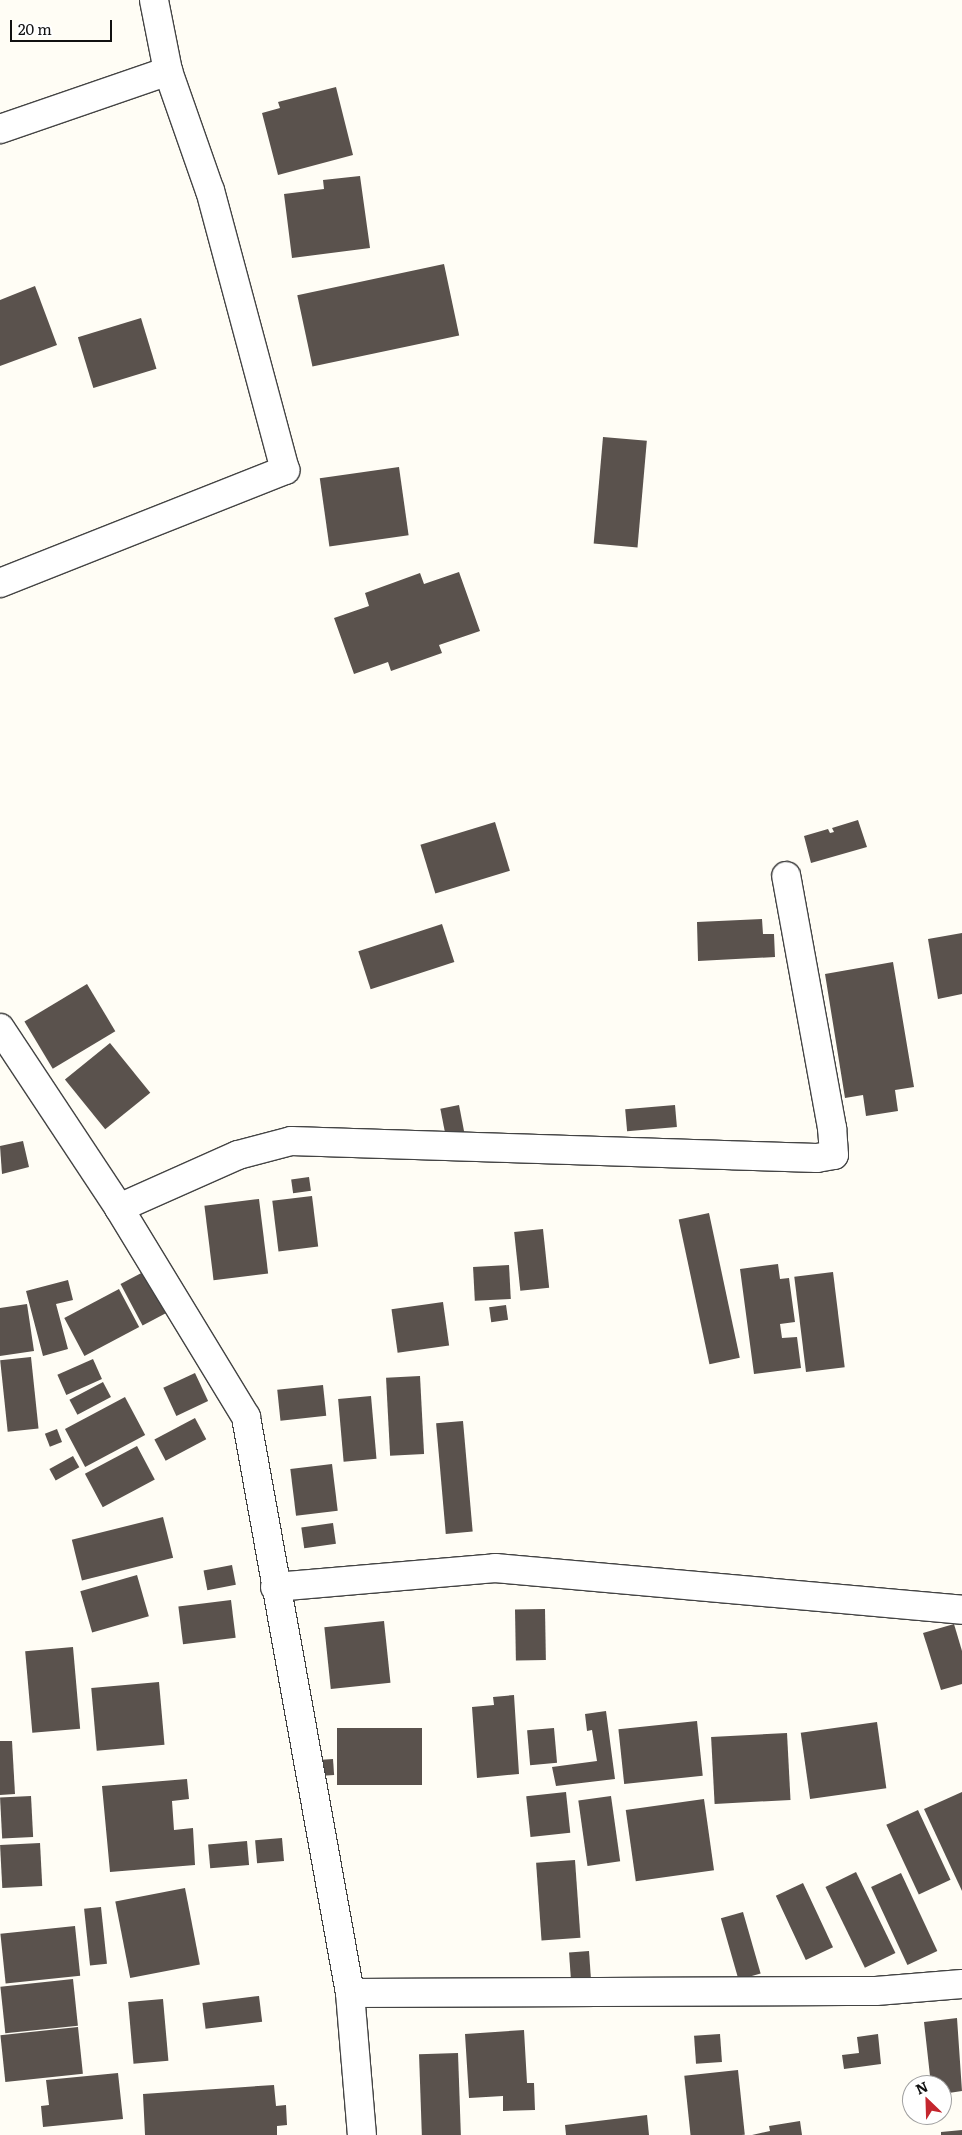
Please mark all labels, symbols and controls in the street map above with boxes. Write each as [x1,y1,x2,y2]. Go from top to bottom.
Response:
scale bar [12,10,115,42]
text: 20 m [18,17,52,40]
north arrow [902,2075,952,2125]
text: N [912,2076,931,2099]

